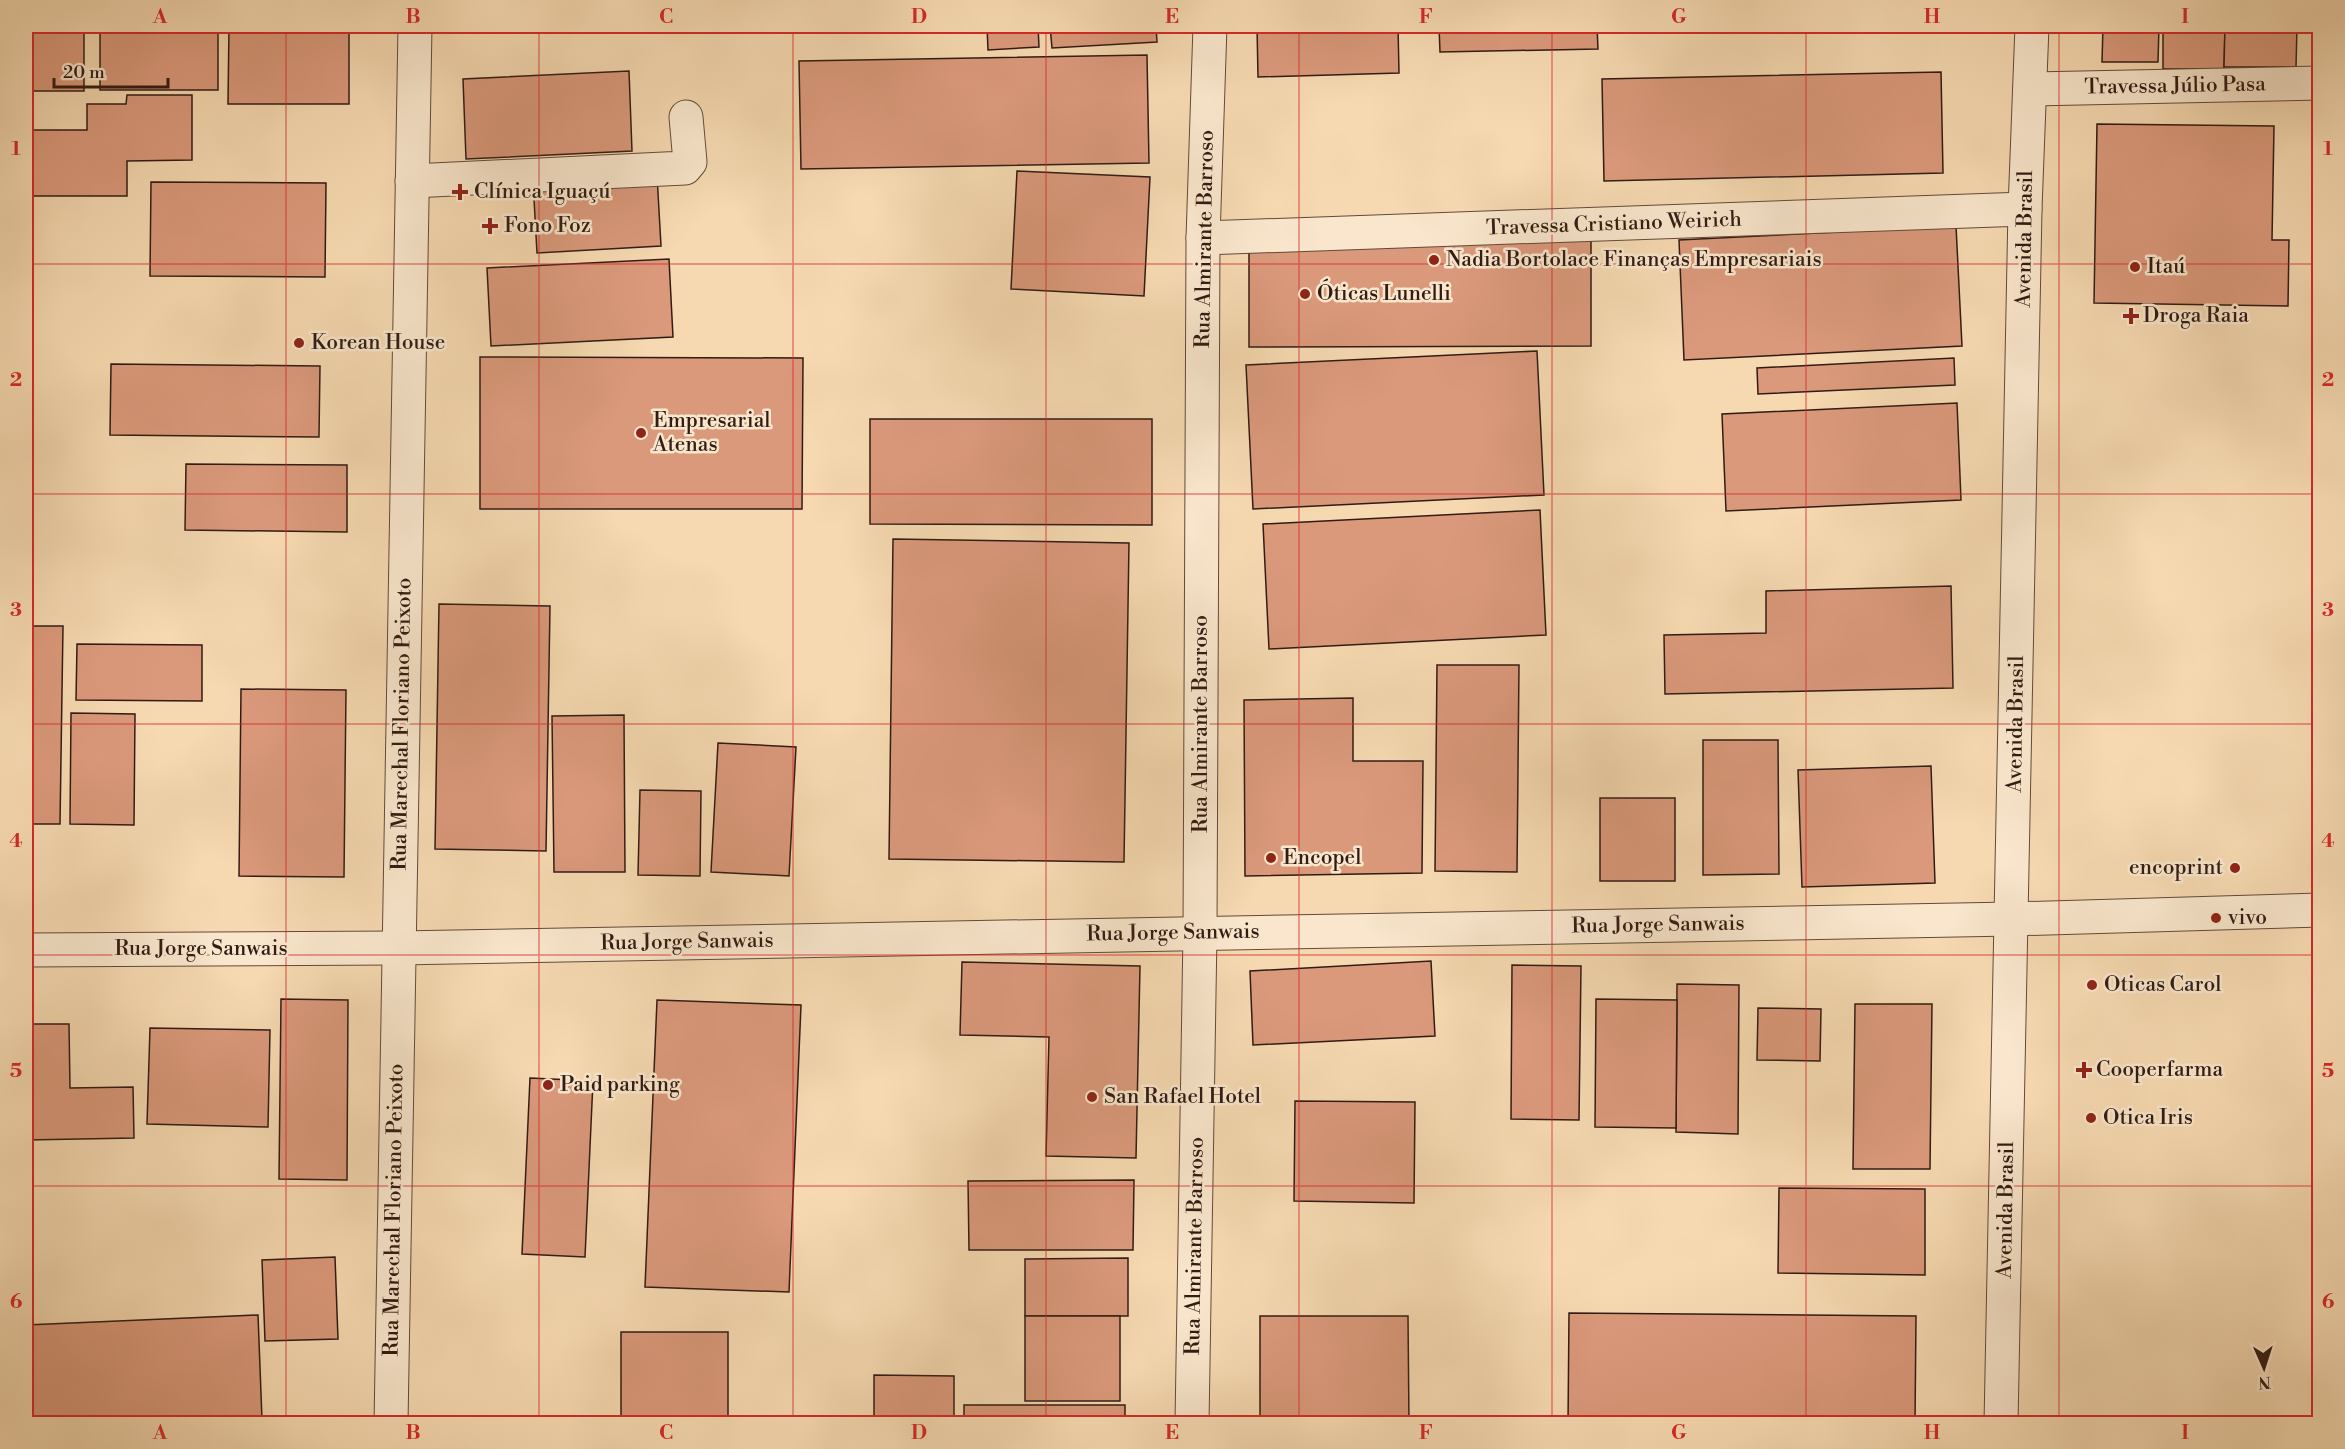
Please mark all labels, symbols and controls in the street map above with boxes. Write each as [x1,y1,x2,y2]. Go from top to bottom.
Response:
text: A [152,5,168,30]
text: B [405,5,421,30]
text: C [659,5,673,30]
text: D [911,5,927,30]
text: E [1165,5,1179,30]
text: F [1419,5,1433,30]
text: G [1671,5,1687,30]
text: H [1924,5,1941,30]
text: I [2181,5,2189,30]
scale bar [54,51,168,89]
text: 20 m [63,61,105,84]
street label: Travessa Júlio Pasa [2084,71,2266,101]
street label: Rua Almirante Barroso [1190,130,1220,348]
text: 1 [11,137,21,162]
text: 1 [2323,137,2333,162]
street label: Avenida Brasil [2011,170,2039,309]
place label: Clínica Iguaçú [474,179,611,205]
marker: Clínica Iguaçú [451,183,469,201]
street label: Travessa Cristiano Weirich [1486,207,1743,241]
place label: Fono Foz [504,213,591,239]
marker: Fono Foz [481,217,499,235]
place label: Nadia Bortolace Finanças Empresariais [1446,247,1822,273]
marker: Nadia Bortolace Finanças Empresariais [1427,253,1441,267]
place label: Itaú [2147,254,2185,280]
marker: Itaú [2128,260,2142,274]
place label: Óticas Lunelli [1317,278,1451,307]
marker: Óticas Lunelli [1298,287,1312,301]
place label: Droga Raia [2143,303,2249,329]
marker: Droga Raia [2124,309,2138,323]
place label: Korean House [311,330,445,356]
marker: Korean House [292,336,306,350]
text: 2 [10,368,22,393]
text: 2 [2322,368,2334,393]
place label: Empresarial Atenas [652,408,771,458]
marker: Empresarial Atenas [634,426,648,440]
street label: Rua Marechal Floriano Peixoto [386,577,418,871]
text: 3 [10,598,22,623]
text: 3 [2322,598,2334,623]
street label: Rua Almirante Barroso [1188,615,1214,833]
street label: Avenida Brasil [2002,655,2030,794]
text: 4 [9,829,23,854]
text: 4 [2321,829,2335,854]
place label: Encopel [1283,845,1361,871]
marker: Encopel [1264,851,1278,865]
place label: encoprint [2129,855,2224,881]
marker: encoprint [2228,861,2242,875]
place label: vivo [2227,905,2267,931]
street label: Rua Jorge Sanwais [1571,910,1745,940]
marker: vivo [2209,911,2223,925]
street label: Rua Jorge Sanwais [1086,918,1260,948]
street label: Rua Jorge Sanwais [600,927,774,957]
street label: Rua Jorge Sanwais [114,936,288,962]
place label: Oticas Carol [2104,972,2221,998]
marker: Oticas Carol [2085,978,2099,992]
place label: Cooperfarma [2096,1057,2223,1083]
text: 5 [10,1059,22,1084]
text: 5 [2322,1059,2334,1084]
street label: Rua Marechal Floriano Peixoto [378,1063,410,1357]
marker: Cooperfarma [2077,1063,2091,1077]
place label: Paid parking [560,1072,680,1098]
marker: Paid parking [541,1078,555,1092]
place label: San Rafael Hotel [1104,1084,1261,1110]
marker: San Rafael Hotel [1085,1090,1099,1104]
place label: Otica Iris [2103,1105,2193,1131]
marker: Otica Iris [2084,1111,2098,1125]
street label: Rua Almirante Barroso [1180,1137,1210,1355]
street label: Avenida Brasil [1992,1141,2020,1280]
text: 6 [10,1290,23,1315]
text: 6 [2322,1290,2335,1315]
north arrow [2234,1338,2294,1398]
text: N [2258,1372,2272,1392]
text: A [152,1421,168,1446]
text: B [405,1421,421,1446]
text: C [659,1421,673,1446]
text: D [911,1421,927,1446]
text: E [1165,1421,1179,1446]
text: F [1419,1421,1433,1446]
text: G [1671,1421,1687,1446]
text: H [1924,1421,1941,1446]
text: I [2181,1421,2189,1446]

